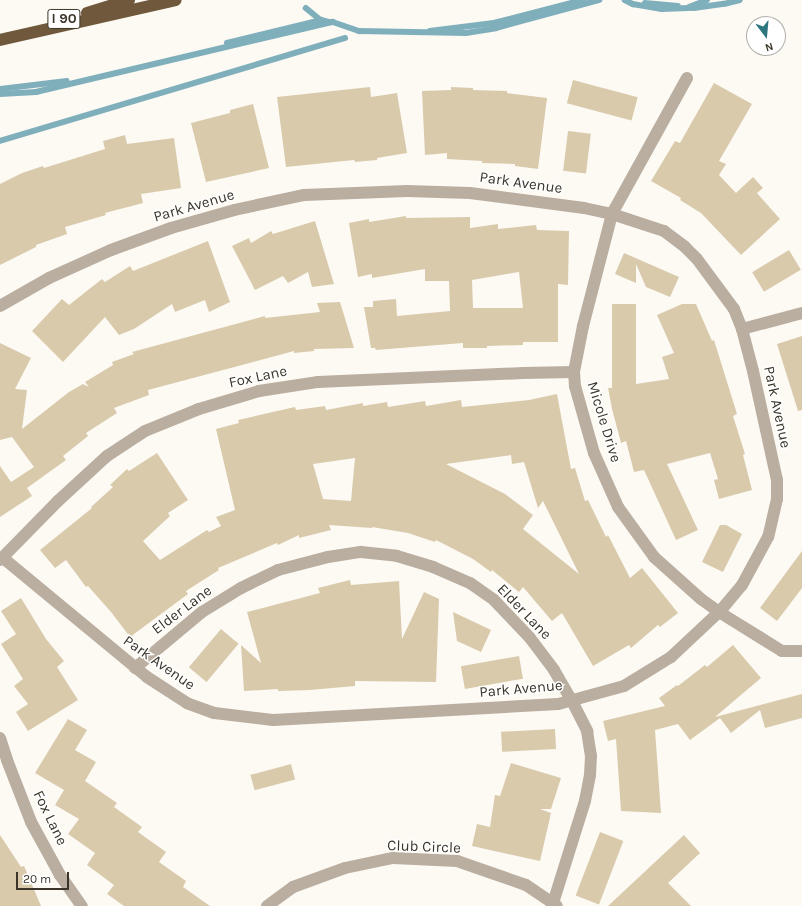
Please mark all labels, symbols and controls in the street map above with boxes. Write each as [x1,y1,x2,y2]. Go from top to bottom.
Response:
road number: I 90 [47,7,81,31]
north arrow [746,16,786,56]
text: N [764,40,775,54]
street label: Park Avenue [478,168,564,198]
street label: Park Avenue [151,186,237,226]
street label: Fox Lane [227,362,289,392]
street label: Park Avenue [760,364,794,450]
street label: Micole Drive [583,379,625,465]
street label: Elder Lane [493,580,555,644]
street label: Elder Lane [149,582,215,638]
street label: Park Avenue [120,632,198,694]
street label: Park Avenue [479,676,563,702]
street label: Fox Lane [29,788,71,848]
street label: Club Circle [387,837,461,857]
scale bar [18,864,71,890]
text: 20 m [23,872,51,886]

